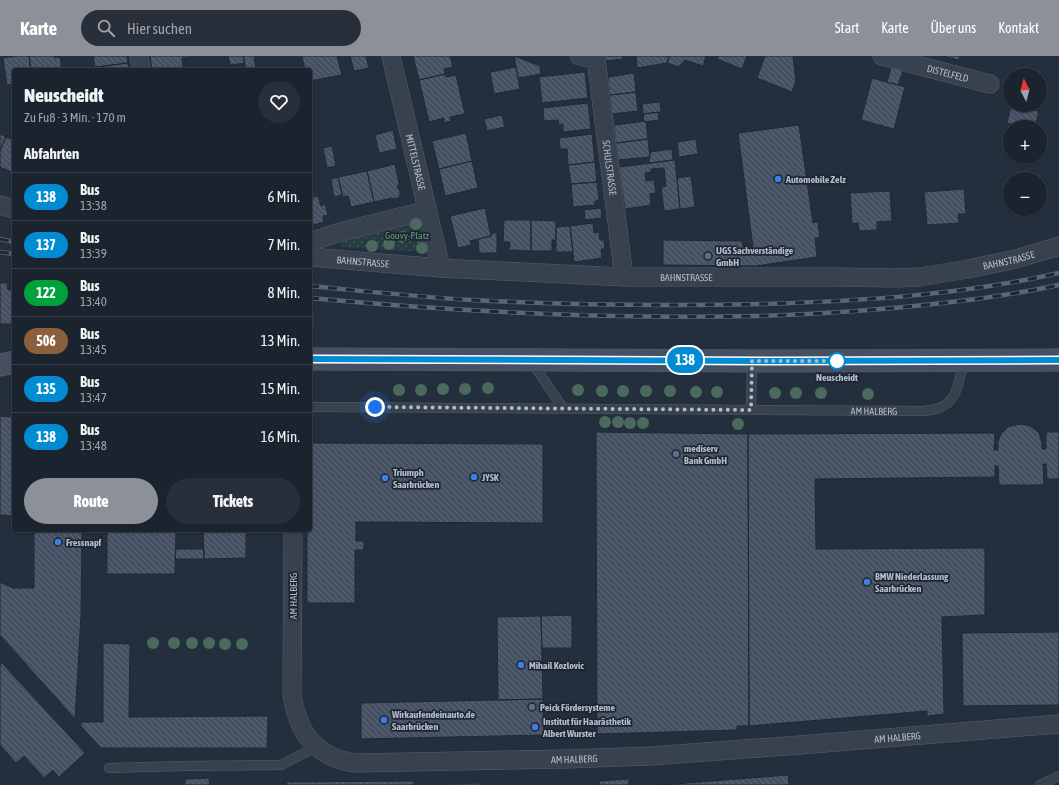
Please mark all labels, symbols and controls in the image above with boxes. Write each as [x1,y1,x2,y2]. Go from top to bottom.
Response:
search box [81,10,361,46]
text: Karte [20,17,57,39]
icon: search [95,17,117,39]
text: Hier suchen [127,20,192,37]
text: Start [835,20,859,36]
text: Karte [881,20,909,36]
text: Über uns [931,20,976,36]
text: Kontakt [998,20,1039,36]
street label: DISTELFELD [926,62,970,84]
north arrow [1003,68,1047,112]
map controls [1003,68,1047,216]
button: heart [258,81,300,123]
text: Neuscheidt [24,84,103,106]
text: Zu Fuß · 3 Min. · 170 m [24,110,126,125]
button: + [1003,120,1047,164]
street label: MITTELSTRASSE [404,133,428,192]
street label: SCHULSTRASSE [601,140,619,197]
text: Abfahrten [24,145,79,162]
button: − [1003,172,1047,216]
marker: Automobile Zelz [773,174,783,184]
place label: Automobile Zelz [785,174,846,185]
text: Bus [80,181,100,198]
text: 6 Min. [267,188,300,205]
text: 138 [36,189,56,205]
text: 13:38 [80,198,107,213]
text: Bus [80,229,100,246]
park label: Gouvy-Platz [385,230,430,241]
text: 7 Min. [267,236,300,253]
text: 137 [36,237,56,253]
place label: UGS Sachverständige GmbH [716,245,794,268]
text: 13:39 [80,246,107,261]
street label: BAHNSTRASSE [982,248,1036,271]
marker: UGS Sachverständige GmbH [703,251,713,261]
street label: BAHNSTRASSE [336,254,390,269]
street label: BAHNSTRASSE [660,272,713,283]
text: Bus [80,277,100,294]
text: 8 Min. [267,284,300,301]
text: 122 [36,285,56,301]
text: 13:40 [80,294,107,309]
text: Bus [80,325,100,342]
text: 13 Min. [260,332,300,349]
text: 506 [36,333,56,349]
text: 13:45 [80,342,107,357]
line badge: 138 [662,347,708,373]
text: 138 [675,352,695,368]
marker: Neuscheidt [828,352,846,370]
place label: Neuscheidt [816,372,858,383]
text: Bus [80,373,100,390]
text: 15 Min. [260,380,300,397]
text: 135 [36,381,56,397]
text: 13:47 [80,390,107,405]
your location [365,397,385,417]
street label: AM HALBERG [851,405,897,416]
text: Bus [80,421,100,438]
text: 16 Min. [260,428,300,445]
text: 138 [36,429,56,445]
text: 13:48 [80,438,107,453]
place label: mediserv Bank GmbH [684,443,727,466]
marker: mediserv Bank GmbH [671,449,681,459]
place label: Triumph Saarbrücken [393,467,439,490]
marker: JYSK [469,472,479,482]
place label: JYSK [481,472,499,483]
marker: Triumph Saarbrücken [380,473,390,483]
button: Route [24,478,158,524]
button: Tickets [166,478,300,524]
marker: Fressnapf [53,537,63,547]
place label: Fressnapf [66,537,102,548]
place label: BMW Niederlassung Saarbrücken [875,571,949,594]
street label: AM HALBERG [288,573,299,619]
marker: BMW Niederlassung Saarbrücken [862,577,872,587]
marker: Mihail Kozlovic [516,660,526,670]
place label: Mihail Kozlovic [529,660,584,671]
marker: Peick Fördersysteme [527,702,537,712]
place label: Peick Fördersysteme [540,702,616,713]
place label: Wirkaufendeinauto.de Saarbrücken [391,709,475,732]
marker: Wirkaufendeinauto.de Saarbrücken [379,715,389,725]
place label: Institut für Haarästhetik Albert Wurster [542,716,631,739]
marker: Institut für Haarästhetik Albert Wurster [530,722,540,732]
street label: AM HALBERG [874,730,921,744]
street label: AM HALBERG [551,752,598,765]

